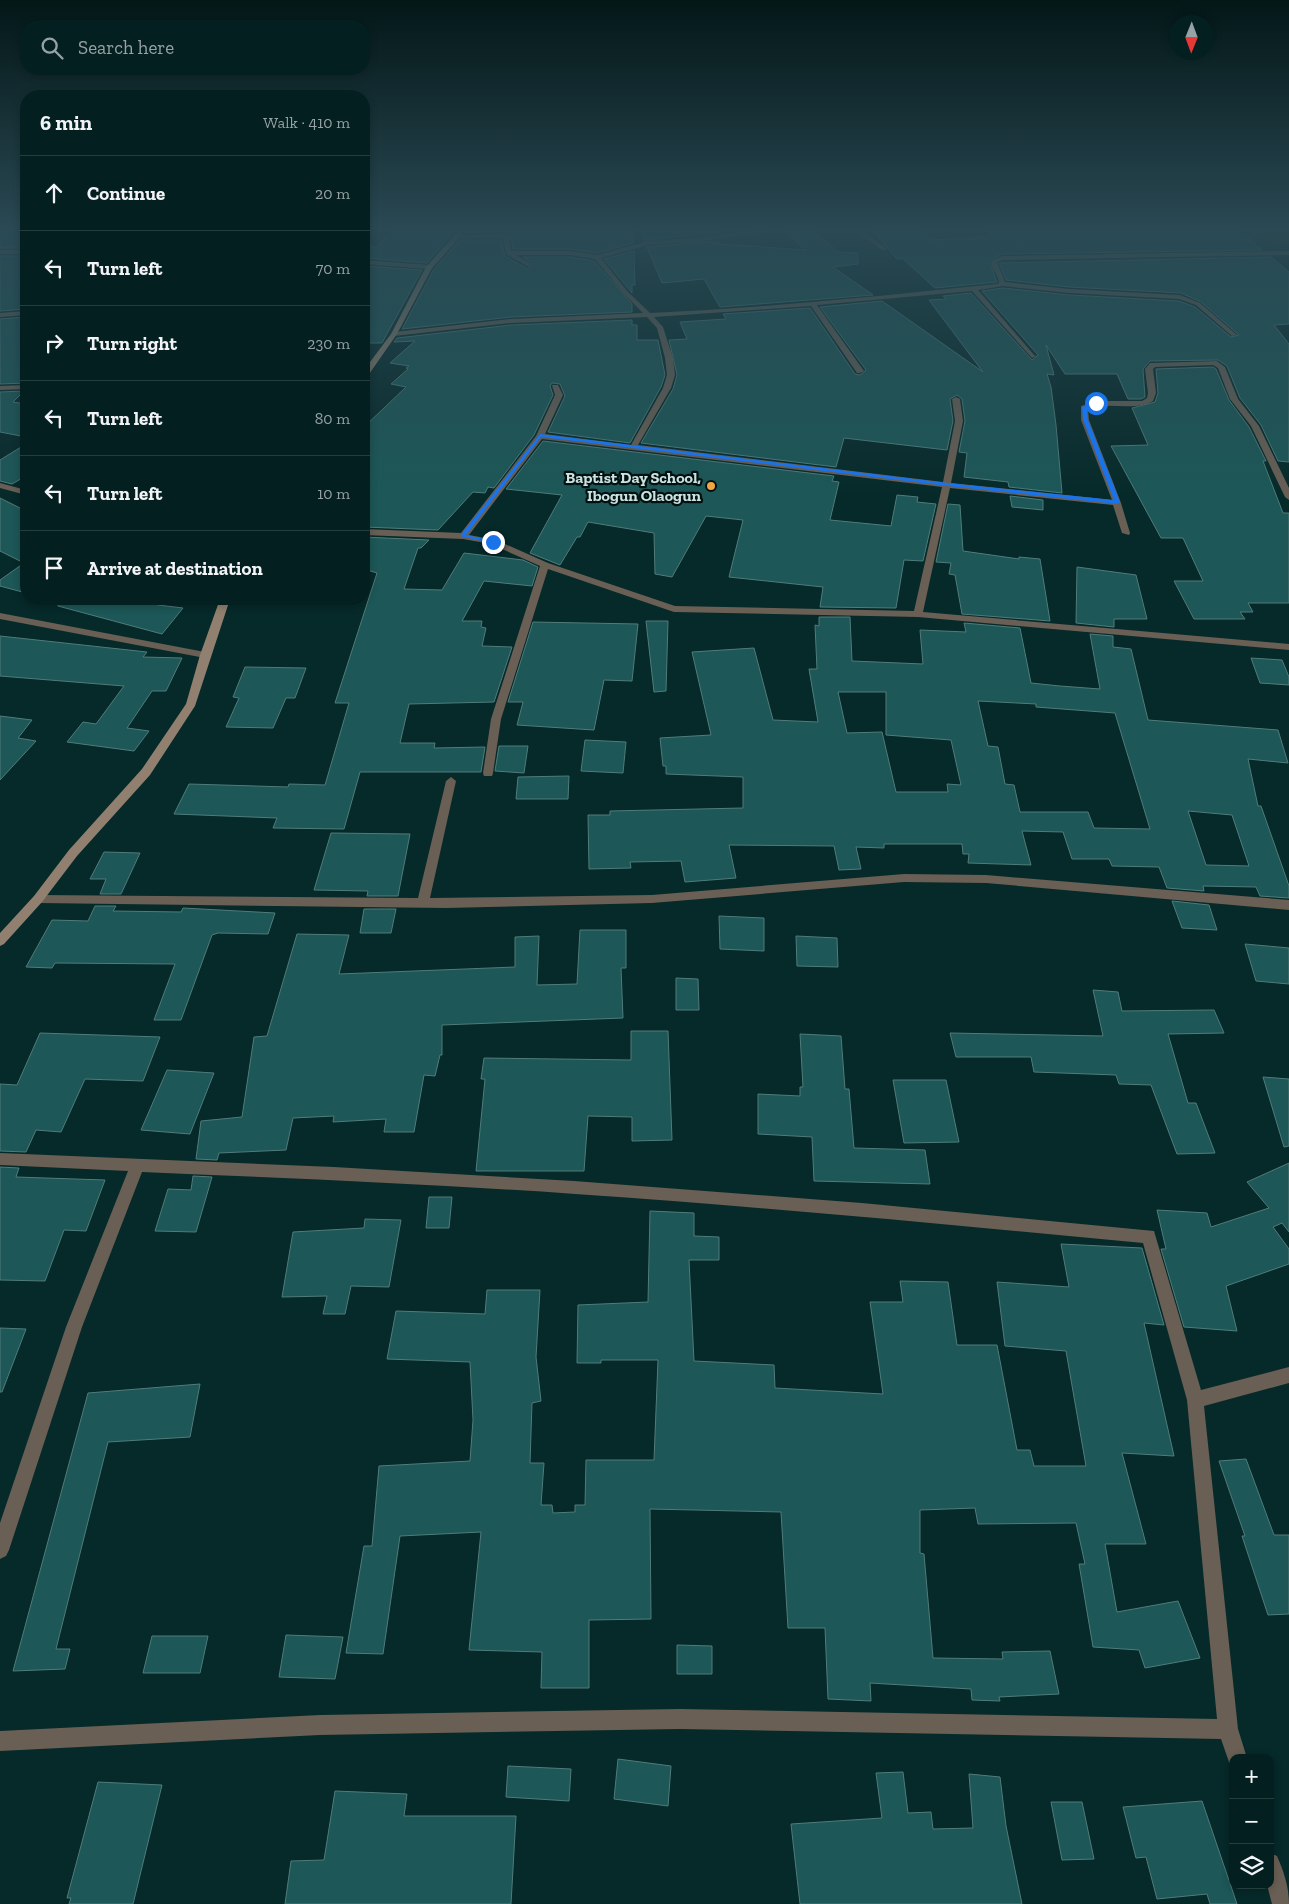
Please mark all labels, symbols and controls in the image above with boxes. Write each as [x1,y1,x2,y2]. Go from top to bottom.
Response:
north arrow [1169,15,1214,60]
search box [20,20,370,75]
icon: search [38,34,66,62]
text: Search here [78,36,174,59]
text: 6 min [40,110,92,135]
text: Walk · 410 m [263,113,350,132]
icon: ahead [40,179,68,207]
text: Continue [87,182,165,205]
text: 20 m [315,184,350,203]
icon: left [40,254,68,282]
text: Turn left [87,257,162,280]
text: 70 m [316,259,350,278]
icon: right [40,329,68,357]
text: Turn right [87,332,177,355]
text: 230 m [307,334,350,353]
route start [1085,392,1108,415]
icon: left [40,404,68,432]
text: Turn left [87,407,162,430]
text: 80 m [315,409,350,428]
place label: Baptist Day School, Ibogun Olaogun [565,468,702,505]
icon: left [40,479,68,507]
marker: Baptist Day School, Ibogun Olaogun [705,480,717,492]
text: Turn left [87,482,162,505]
text: 10 m [317,484,350,503]
route end [482,531,505,554]
icon: arrive [40,554,68,582]
text: Arrive at destination [87,557,263,580]
map controls [1229,1754,1274,1889]
button: + [1229,1754,1274,1799]
button: − [1229,1799,1274,1844]
button: layers [1229,1844,1274,1889]

